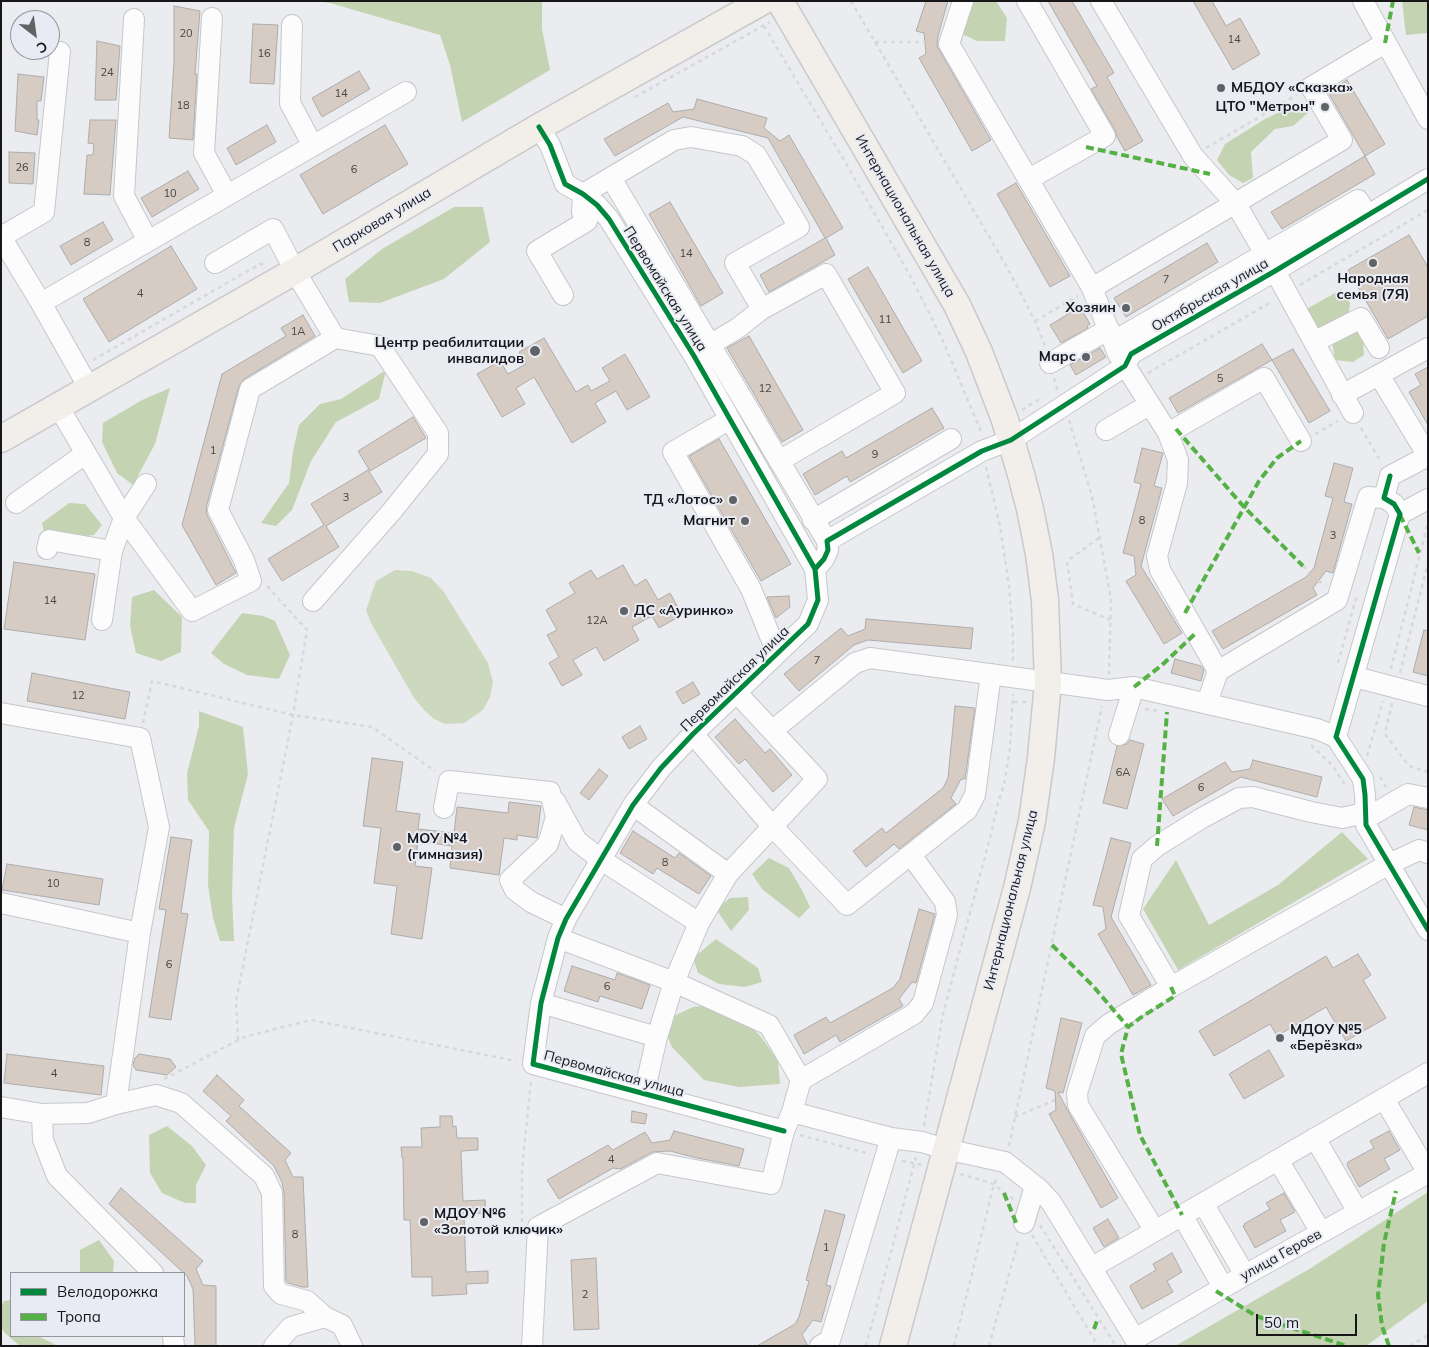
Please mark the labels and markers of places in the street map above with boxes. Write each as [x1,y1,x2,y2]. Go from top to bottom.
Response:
place label: МБДОУ «Сказка» [1231,80,1353,96]
marker: МБДОУ «Сказка» [1215,82,1227,94]
place label: ЦТО "Метрон" [1216,99,1315,115]
marker: ЦТО "Метрон" [1319,101,1331,113]
marker: Народная семья (7Я) [1367,257,1379,269]
place label: Народная семья (7Я) [1337,271,1409,304]
place label: Хозяин [1066,300,1116,316]
marker: Хозяин [1120,302,1132,314]
place label: Центр реабилитации инвалидов [375,335,524,368]
marker: Центр реабилитации инвалидов [528,344,542,358]
place label: Марс [1039,349,1076,365]
marker: Марс [1080,351,1092,363]
place label: ТД «Лотос» [644,492,723,508]
marker: ТД «Лотос» [727,494,739,506]
place label: Магнит [683,513,735,529]
marker: Магнит [739,515,751,527]
place label: ДС «Ауринко» [634,603,734,619]
marker: ДС «Ауринко» [618,605,630,617]
place label: МОУ №4 (гимназия) [407,831,483,864]
marker: МОУ №4 (гимназия) [391,841,403,853]
place label: МДОУ №5 «Берёзка» [1290,1022,1362,1054]
marker: МДОУ №5 «Берёзка» [1274,1032,1286,1044]
place label: МДОУ №6 «Золотой ключик» [434,1206,563,1238]
marker: МДОУ №6 «Золотой ключик» [418,1216,430,1228]

